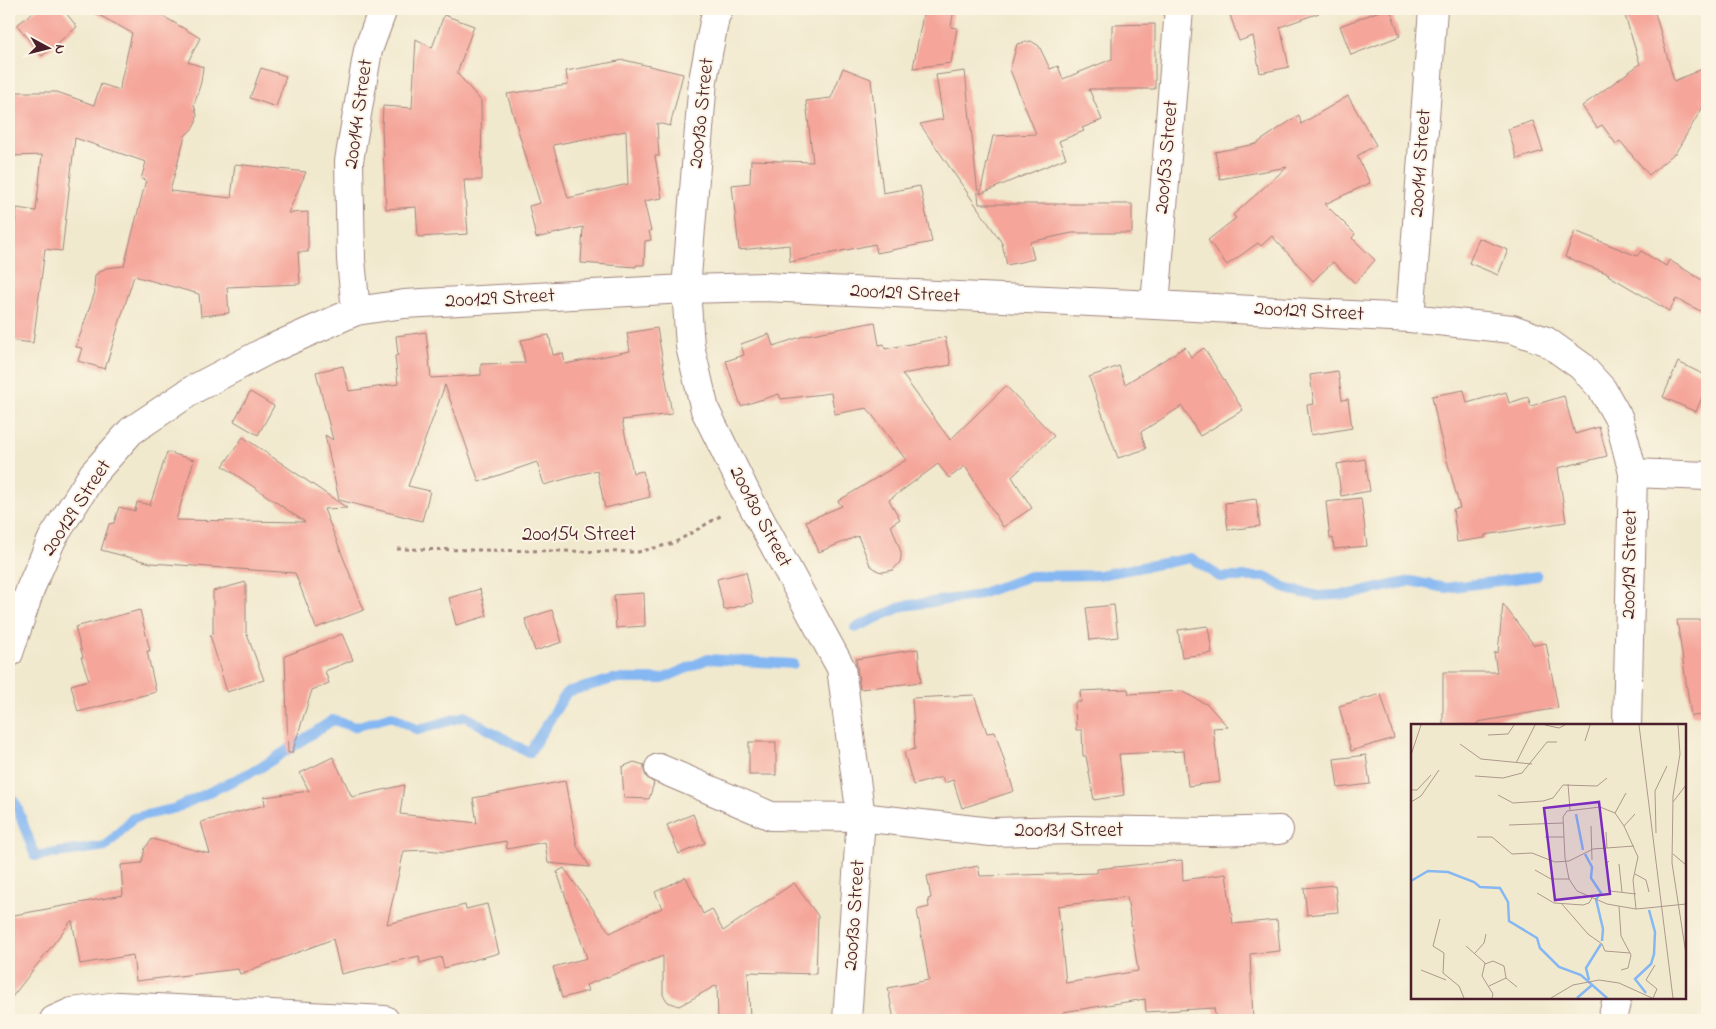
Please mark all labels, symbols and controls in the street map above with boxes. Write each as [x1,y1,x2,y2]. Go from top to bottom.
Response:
north arrow [22,22,72,72]
text: N [48,43,70,55]
street label: 200130 Street [681,56,723,170]
street label: 200144 Street [336,57,382,171]
street label: 200153 Street [1147,99,1187,215]
street label: 200141 Street [1402,108,1440,218]
street label: 200129 Street [849,276,961,312]
street label: 200129 Street [444,281,556,317]
street label: 200129 Street [1253,294,1365,330]
street label: 200129 Street [34,454,120,562]
street label: 200130 Street [721,461,799,573]
street label: 200129 Street [1614,509,1646,619]
street label: 200154 Street [522,520,636,550]
inset map [1411,724,1686,999]
street label: 200131 Street [1015,816,1123,846]
street label: 200130 Street [836,858,874,972]

